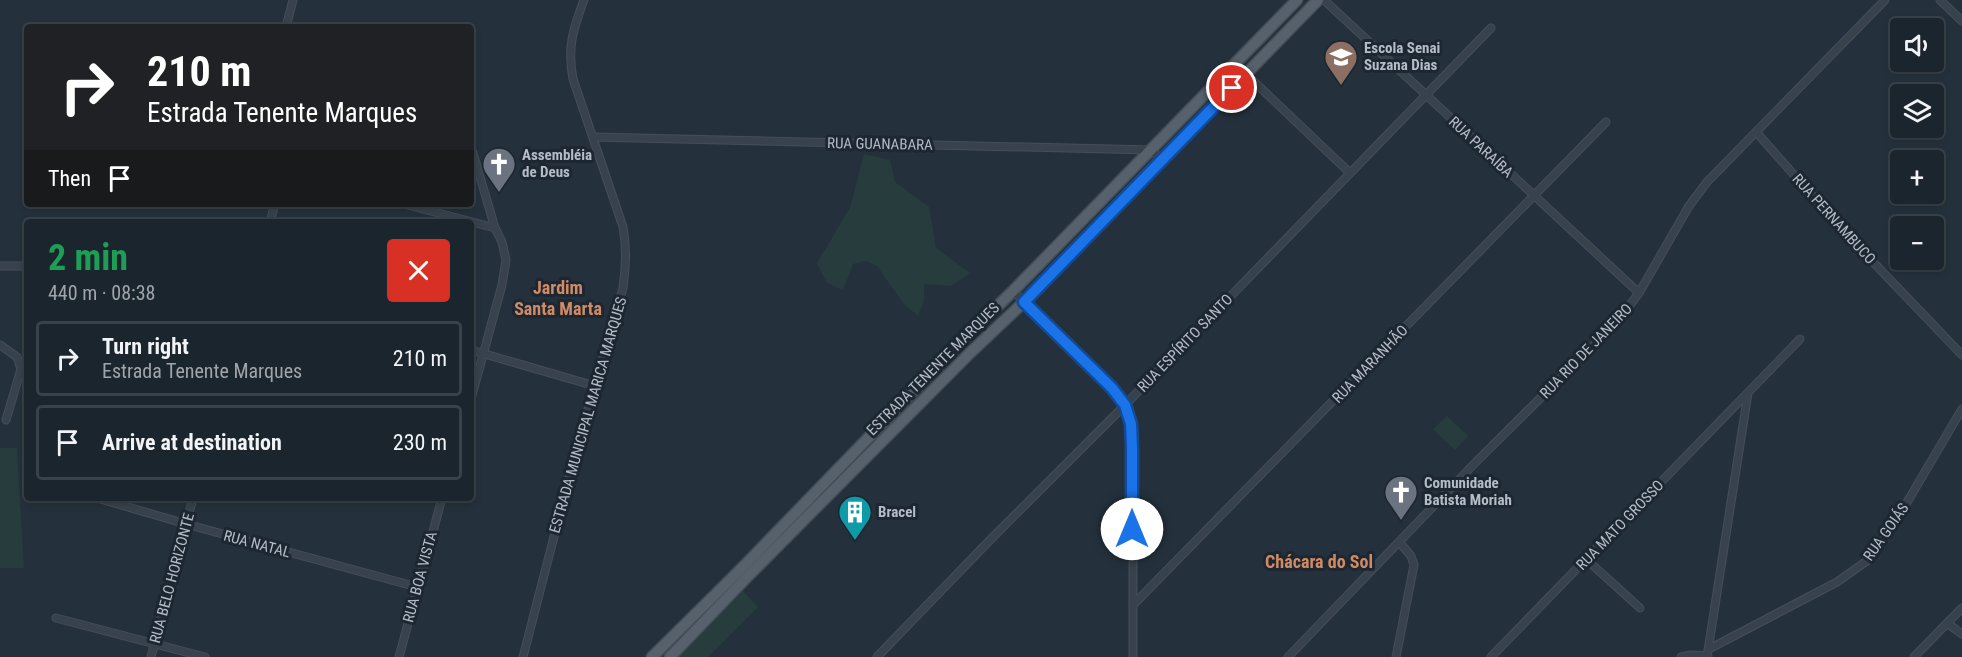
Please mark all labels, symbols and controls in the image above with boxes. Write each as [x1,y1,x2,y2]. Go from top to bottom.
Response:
map controls [1890,18,1944,270]
button: sound [1890,18,1944,72]
school or university icon: Escola Senai Suzana Dias [1323,39,1359,86]
place label: Escola Senai Suzana Dias [1364,39,1440,74]
text: 210 m [147,47,252,96]
icon: right [48,48,126,126]
pin [1206,62,1257,113]
icon: arrive [1215,71,1248,104]
button: layers [1890,84,1944,138]
text: Estrada Tenente Marques [147,97,417,129]
street label: RUA PARAÍBA [1445,113,1517,182]
street label: RUA GUANABARA [827,134,933,154]
church icon: Assembléia de Deus [481,146,517,193]
place label: Assembléia de Deus [522,146,592,181]
button: + [1890,150,1944,204]
icon: arrive [103,162,136,195]
text: Then [48,166,91,191]
street label: RUA PERNAMBUCO [1789,170,1879,268]
button: − [1890,216,1944,270]
text: 2 min [48,237,128,279]
button: close [387,239,450,302]
district label: Jardim Santa Marta [514,277,602,319]
text: 440 m · 08:38 [48,281,155,305]
street label: RUA ESPÍRITO SANTO [1134,290,1236,396]
street label: ESTRADA MUNICIPAL MARICA MARQUES [546,295,630,535]
street label: ESTRADA TENENTE MARQUES [863,299,1003,439]
street label: RUA RIO DE JANEIRO [1536,300,1636,402]
street label: RUA MARANHÃO [1328,321,1412,407]
text: Turn right [102,334,189,359]
icon: right [51,342,84,375]
text: 210 m [393,346,447,371]
text: Estrada Tenente Marques [102,359,302,383]
icon: arrive [51,426,84,459]
text: Arrive at destination [102,430,282,455]
text: 230 m [393,430,447,455]
church icon: Comunidade Batista Moriah [1383,474,1419,521]
place label: Comunidade Batista Moriah [1424,474,1512,509]
street label: RUA MATO GROSSO [1573,476,1667,574]
building icon: Bracel [837,494,873,541]
position arrow [1100,497,1164,561]
street label: RUA GOIÁS [1860,499,1913,564]
place label: Bracel [878,503,916,521]
street label: RUA BELO HORIZONTE [146,511,198,645]
street label: RUA NATAL [222,526,292,562]
street label: RUA BOA VISTA [399,529,441,624]
district label: Chácara do Sol [1265,551,1373,572]

